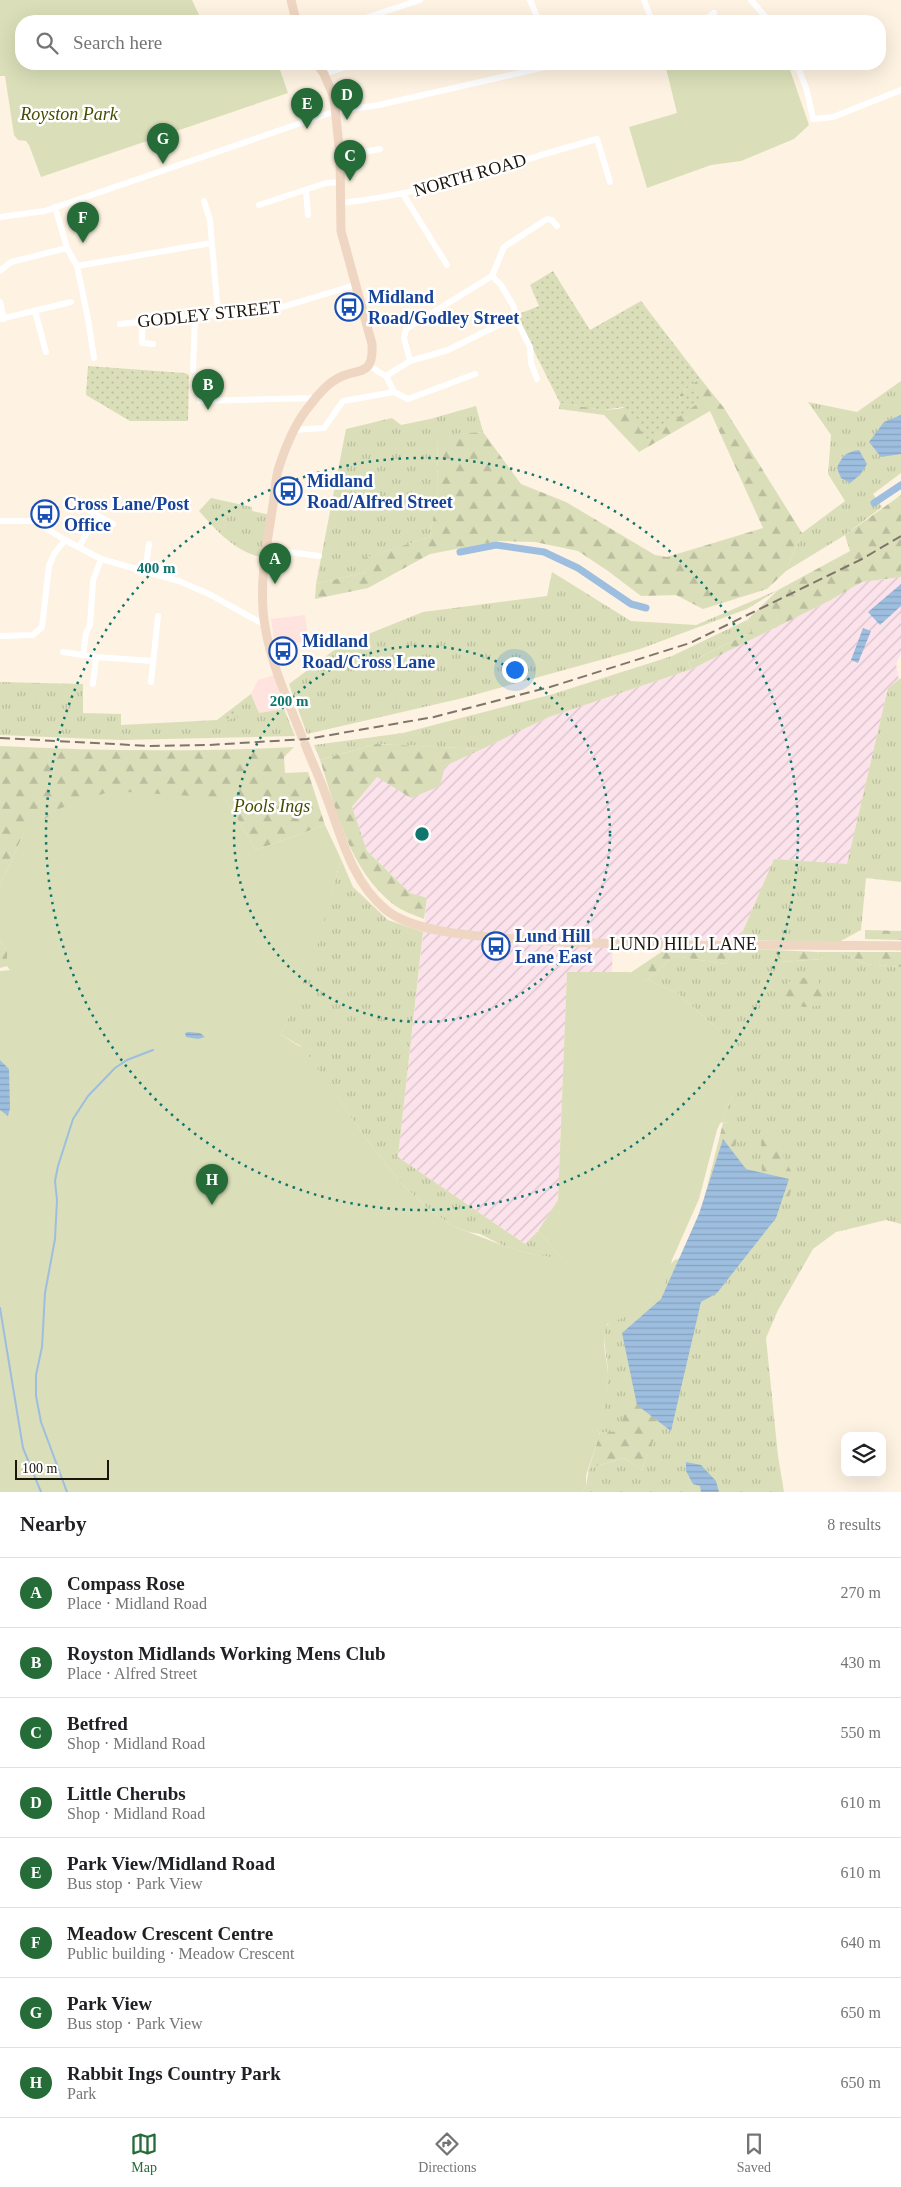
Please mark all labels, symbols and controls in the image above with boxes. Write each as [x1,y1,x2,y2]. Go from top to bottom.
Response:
search box [15,15,886,70]
icon: search [33,29,61,57]
text: Search here [73,32,162,53]
pin: D [331,79,363,120]
pin: E [291,88,323,129]
park label: Royston Park [19,104,119,124]
pin: G [147,123,179,164]
pin: C [334,140,366,181]
street label: NORTH ROAD [411,149,529,201]
pin: F [67,202,99,243]
place label: Midland Road/Godley Street [368,287,519,328]
bus stop icon: Midland Road/Godley Street [334,292,364,322]
street label: GODLEY STREET [136,297,282,331]
pin: B [192,369,224,410]
place label: Midland Road/Alfred Street [307,471,453,512]
bus stop icon: Midland Road/Alfred Street [273,476,303,506]
place label: Cross Lane/Post Office [64,494,189,535]
bus stop icon: Cross Lane/Post Office [30,499,60,529]
pin: A [259,543,291,584]
text: 400 m [137,560,176,576]
place label: Midland Road/Cross Lane [302,631,435,672]
bus stop icon: Midland Road/Cross Lane [268,636,298,666]
your location [502,657,528,683]
text: 200 m [270,693,309,709]
park label: Pools Ings [233,796,310,816]
centre of rings [413,825,431,843]
place label: Lund Hill Lane East [515,926,593,967]
bus stop icon: Lund Hill Lane East [481,931,511,961]
street label: LUND HILL LANE [609,934,757,954]
pin: H [196,1164,228,1205]
map controls [841,1432,886,1477]
button: layers [841,1432,886,1477]
scale bar [15,1457,109,1480]
text: 100 m [22,1461,57,1476]
text: Nearby [20,1512,87,1536]
text: 8 results [827,1516,881,1533]
text: Compass Rose [67,1573,185,1594]
text: A [30,1584,42,1601]
text: 270 m [841,1584,881,1601]
text: Place · Midland Road [67,1595,207,1612]
text: Royston Midlands Working Mens Club [67,1643,386,1664]
text: B [31,1654,41,1671]
text: 430 m [841,1654,881,1671]
text: Place · Alfred Street [67,1665,197,1682]
text: Betfred [67,1713,128,1734]
text: C [30,1724,42,1741]
text: 550 m [841,1724,881,1741]
text: Shop · Midland Road [67,1735,205,1752]
text: Little Cherubs [67,1783,186,1804]
text: D [30,1794,42,1811]
text: 610 m [841,1794,881,1811]
text: Shop · Midland Road [67,1805,205,1822]
text: Park View/Midland Road [67,1853,275,1874]
text: E [31,1864,41,1881]
text: 610 m [841,1864,881,1881]
text: Bus stop · Park View [67,1875,203,1892]
text: Meadow Crescent Centre [67,1923,273,1944]
text: F [31,1934,41,1951]
text: 640 m [841,1934,881,1951]
text: Public building · Meadow Crescent [67,1945,295,1962]
text: Park View [67,1993,152,2014]
text: G [30,2004,42,2021]
text: 650 m [841,2004,881,2021]
text: Bus stop · Park View [67,2015,203,2032]
text: Rabbit Ings Country Park [67,2063,281,2084]
text: H [30,2074,42,2091]
text: 650 m [841,2074,881,2091]
text: Park [67,2085,96,2102]
tab: Map [130,2130,158,2176]
tab: Directions [418,2130,477,2176]
tab: Saved [737,2130,771,2176]

